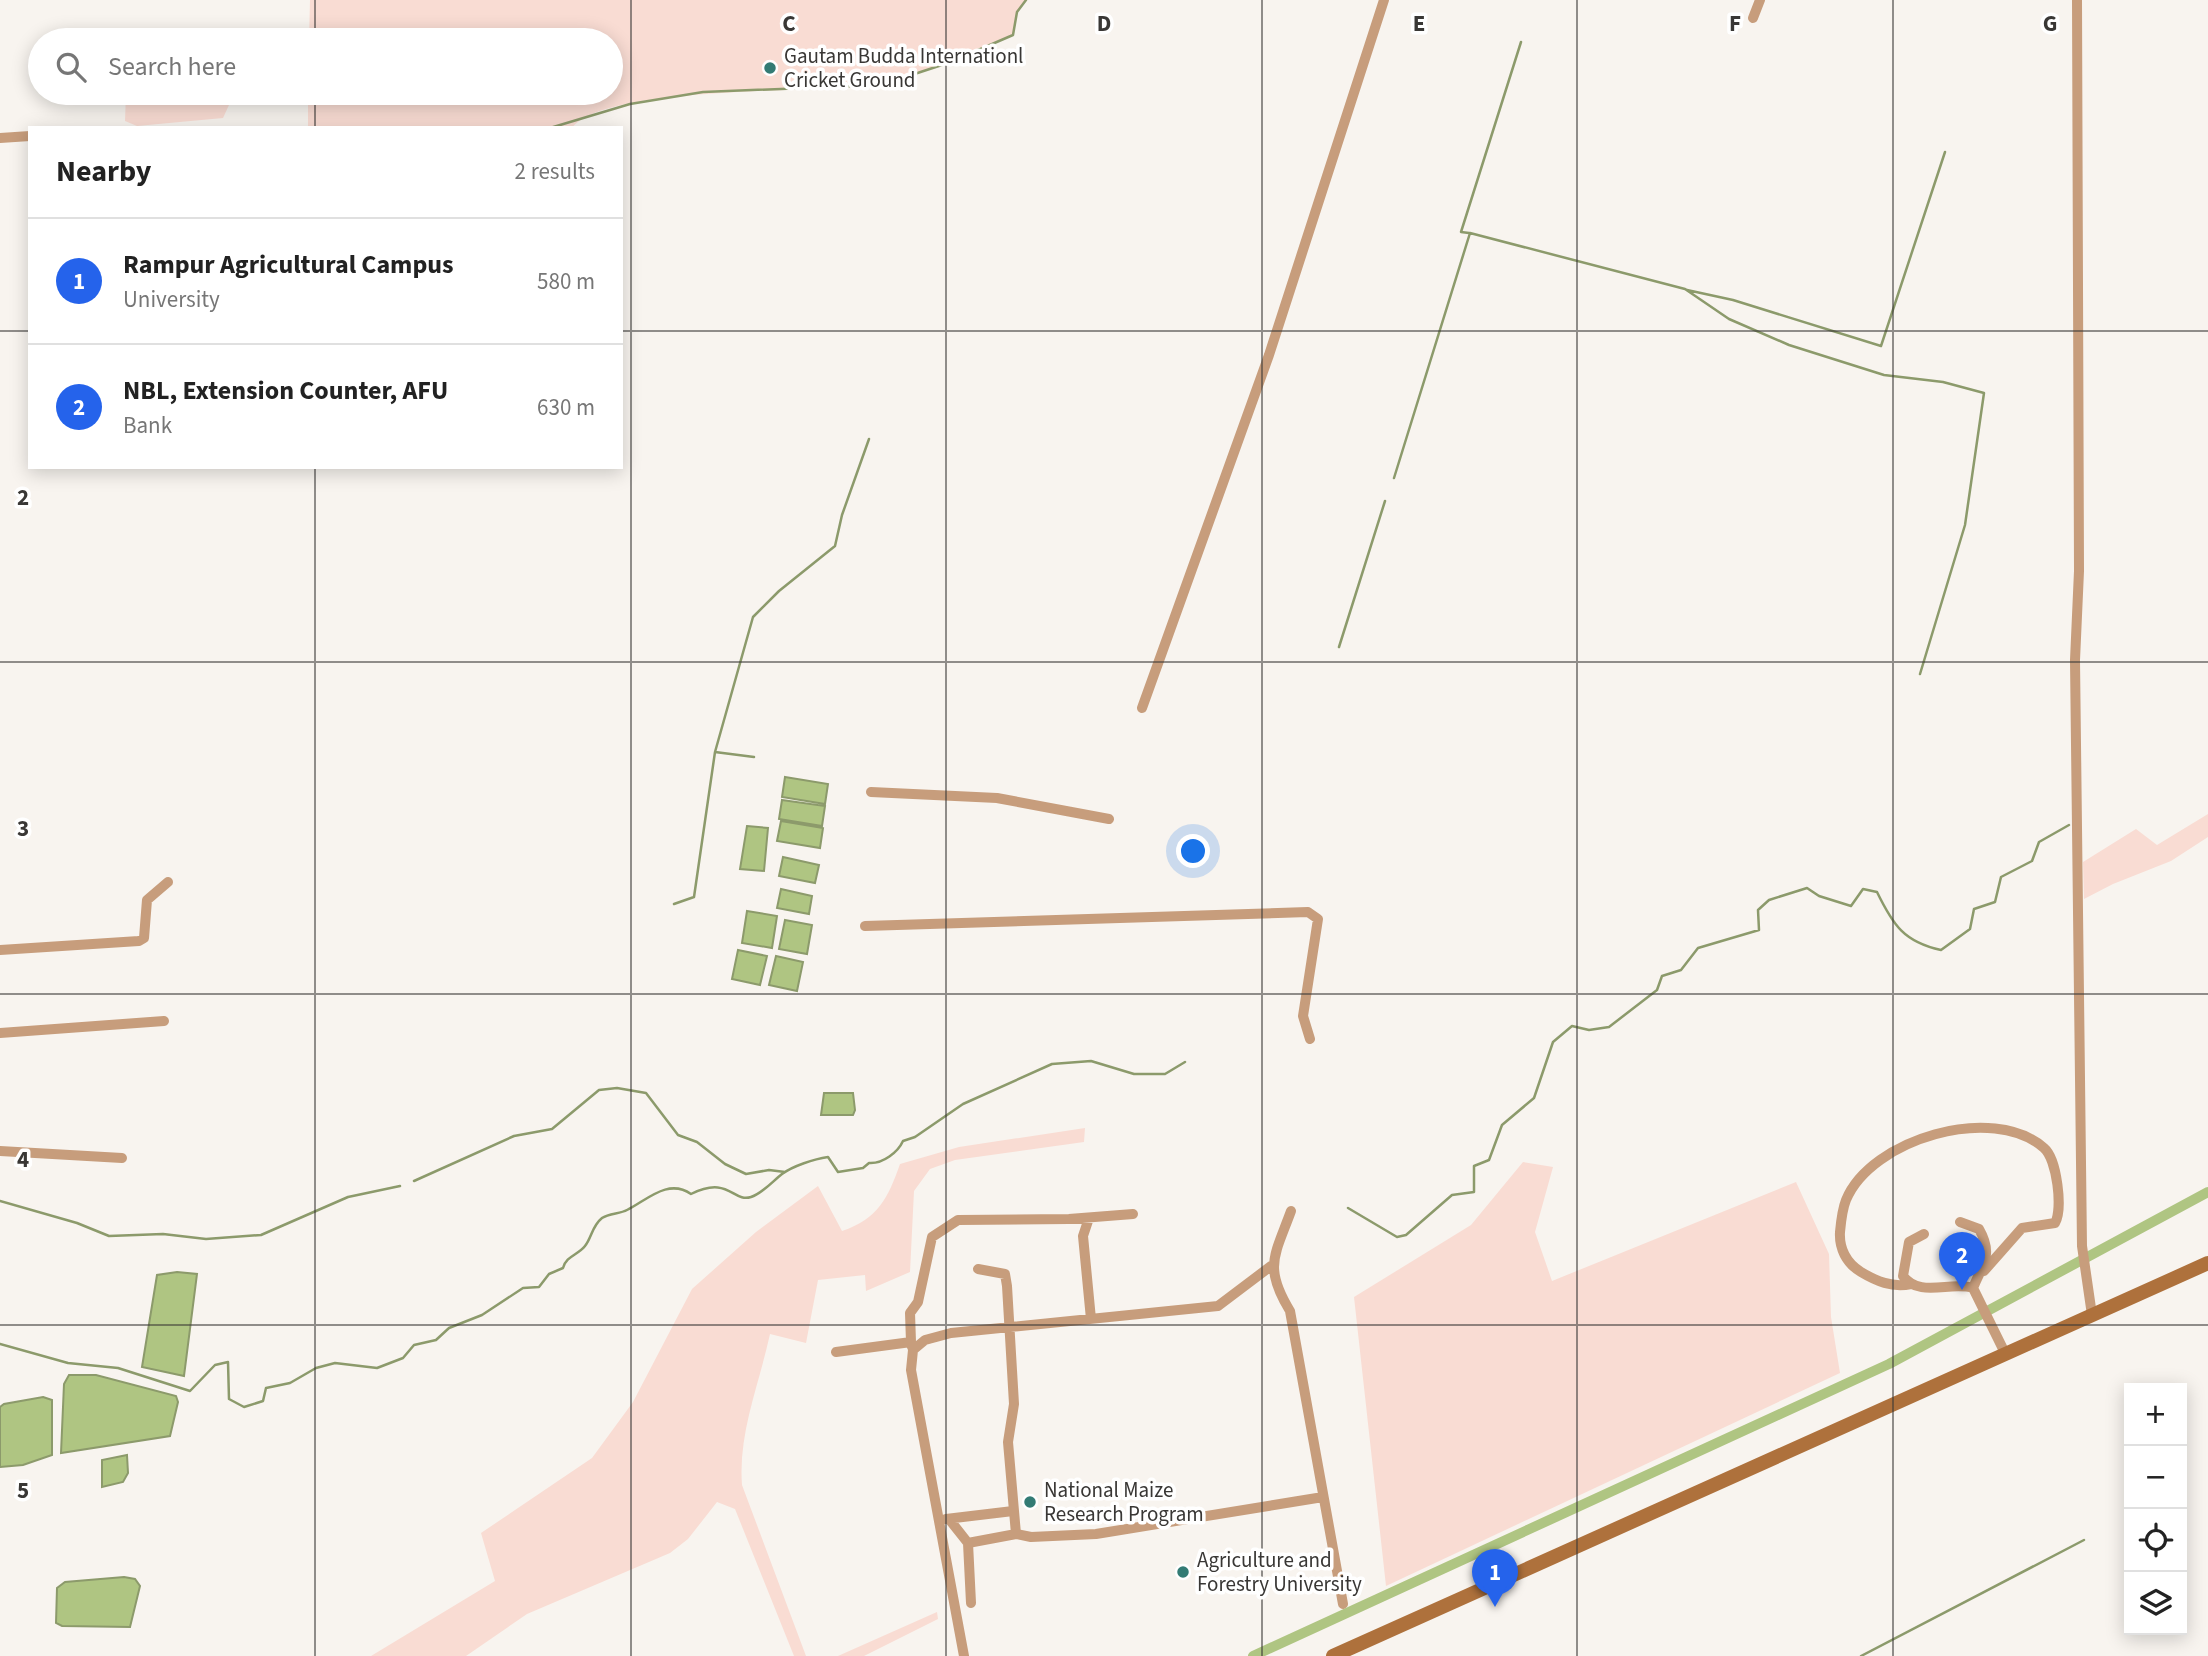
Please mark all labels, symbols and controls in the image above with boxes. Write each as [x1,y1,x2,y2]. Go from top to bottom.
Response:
text: C [782,7,796,40]
text: D [1097,7,1111,40]
text: E [1413,7,1425,40]
text: F [1729,7,1741,40]
text: G [2043,7,2057,40]
search box [28,28,623,105]
place label: Gautam Budda Internationl Cricket Ground [784,41,1023,95]
icon: search [52,48,90,86]
text: Search here [108,48,236,85]
marker: Gautam Budda Internationl Cricket Ground [762,60,778,76]
text: Nearby [56,150,151,193]
text: 2 results [515,155,595,188]
text: Rampur Agricultural Campus [123,246,454,283]
text: 1 [73,265,85,298]
text: 580 m [537,265,595,298]
text: University [123,283,220,316]
text: NBL, Extension Counter, AFU [123,372,448,409]
text: 2 [73,391,85,424]
text: 630 m [537,391,595,424]
text: Bank [123,409,172,442]
text: 2 [17,481,29,514]
text: 3 [17,812,29,845]
your location [1176,834,1210,868]
text: 4 [17,1143,29,1176]
pin: 2 [1939,1232,1985,1290]
map controls [2124,1383,2187,1635]
button: + [2124,1383,2187,1446]
button: − [2124,1446,2187,1509]
text: 5 [17,1474,29,1507]
place label: National Maize Research Program [1044,1475,1204,1529]
marker: National Maize Research Program [1022,1494,1038,1510]
button: locate [2124,1509,2187,1572]
place label: Agriculture and Forestry University [1197,1545,1362,1599]
pin: 1 [1472,1549,1518,1607]
marker: Agriculture and Forestry University [1175,1564,1191,1580]
button: layers [2124,1572,2187,1635]

